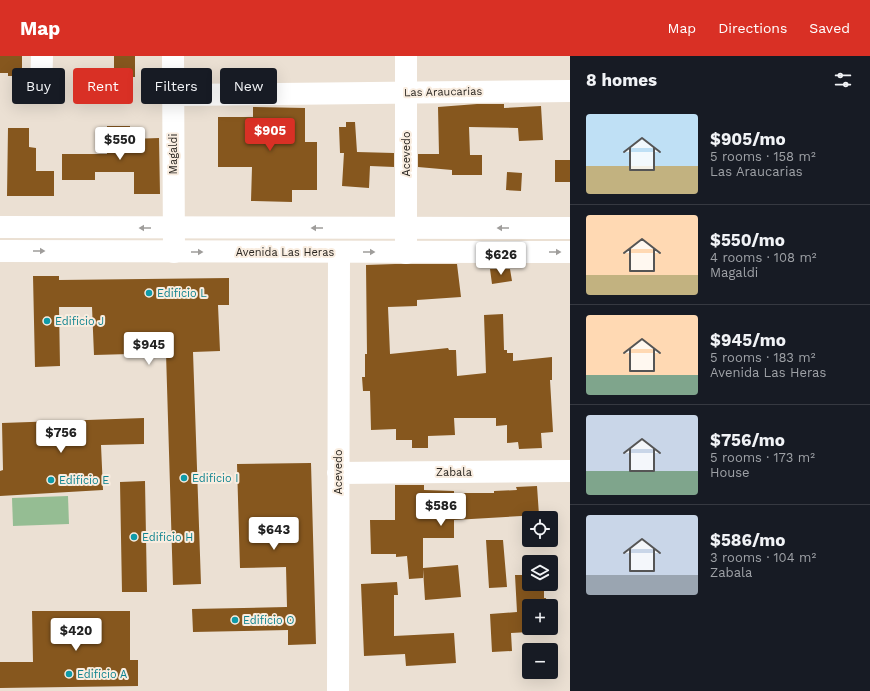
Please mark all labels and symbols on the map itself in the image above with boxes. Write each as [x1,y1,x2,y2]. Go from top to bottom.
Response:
street label: Las Araucarias [404,85,482,99]
pin: $905 [246,118,294,152]
pin: $550 [96,127,144,161]
street label: Acevedo [400,131,413,177]
street label: Magaldi [167,134,180,174]
one-way arrow [139,224,151,231]
one-way arrow [310,225,323,231]
one-way arrow [496,225,509,231]
pin: $626 [477,242,525,276]
street label: Avenida Las Heras [236,246,334,259]
one-way arrow [33,248,46,254]
one-way arrow [191,249,204,255]
one-way arrow [363,249,376,255]
one-way arrow [549,249,562,255]
place label: Edificio L [157,287,207,300]
marker: Edificio L [144,288,154,298]
place label: Edificio J [55,315,104,328]
marker: Edificio J [42,316,52,326]
pin: $945 [125,332,173,366]
pin: $756 [37,420,85,454]
street label: Acevedo [332,449,345,495]
street label: Zabala [436,466,472,479]
place label: Edificio I [192,472,239,485]
marker: Edificio I [179,473,189,483]
place label: Edificio E [59,474,109,487]
marker: Edificio E [46,475,56,485]
pin: $586 [417,493,465,527]
pin: $643 [250,517,298,551]
place label: Edificio H [142,531,193,544]
marker: Edificio H [129,532,139,542]
place label: Edificio O [243,614,295,627]
marker: Edificio O [230,615,240,625]
pin: $420 [52,618,100,652]
place label: Edificio A [77,668,127,681]
marker: Edificio A [64,669,74,679]

